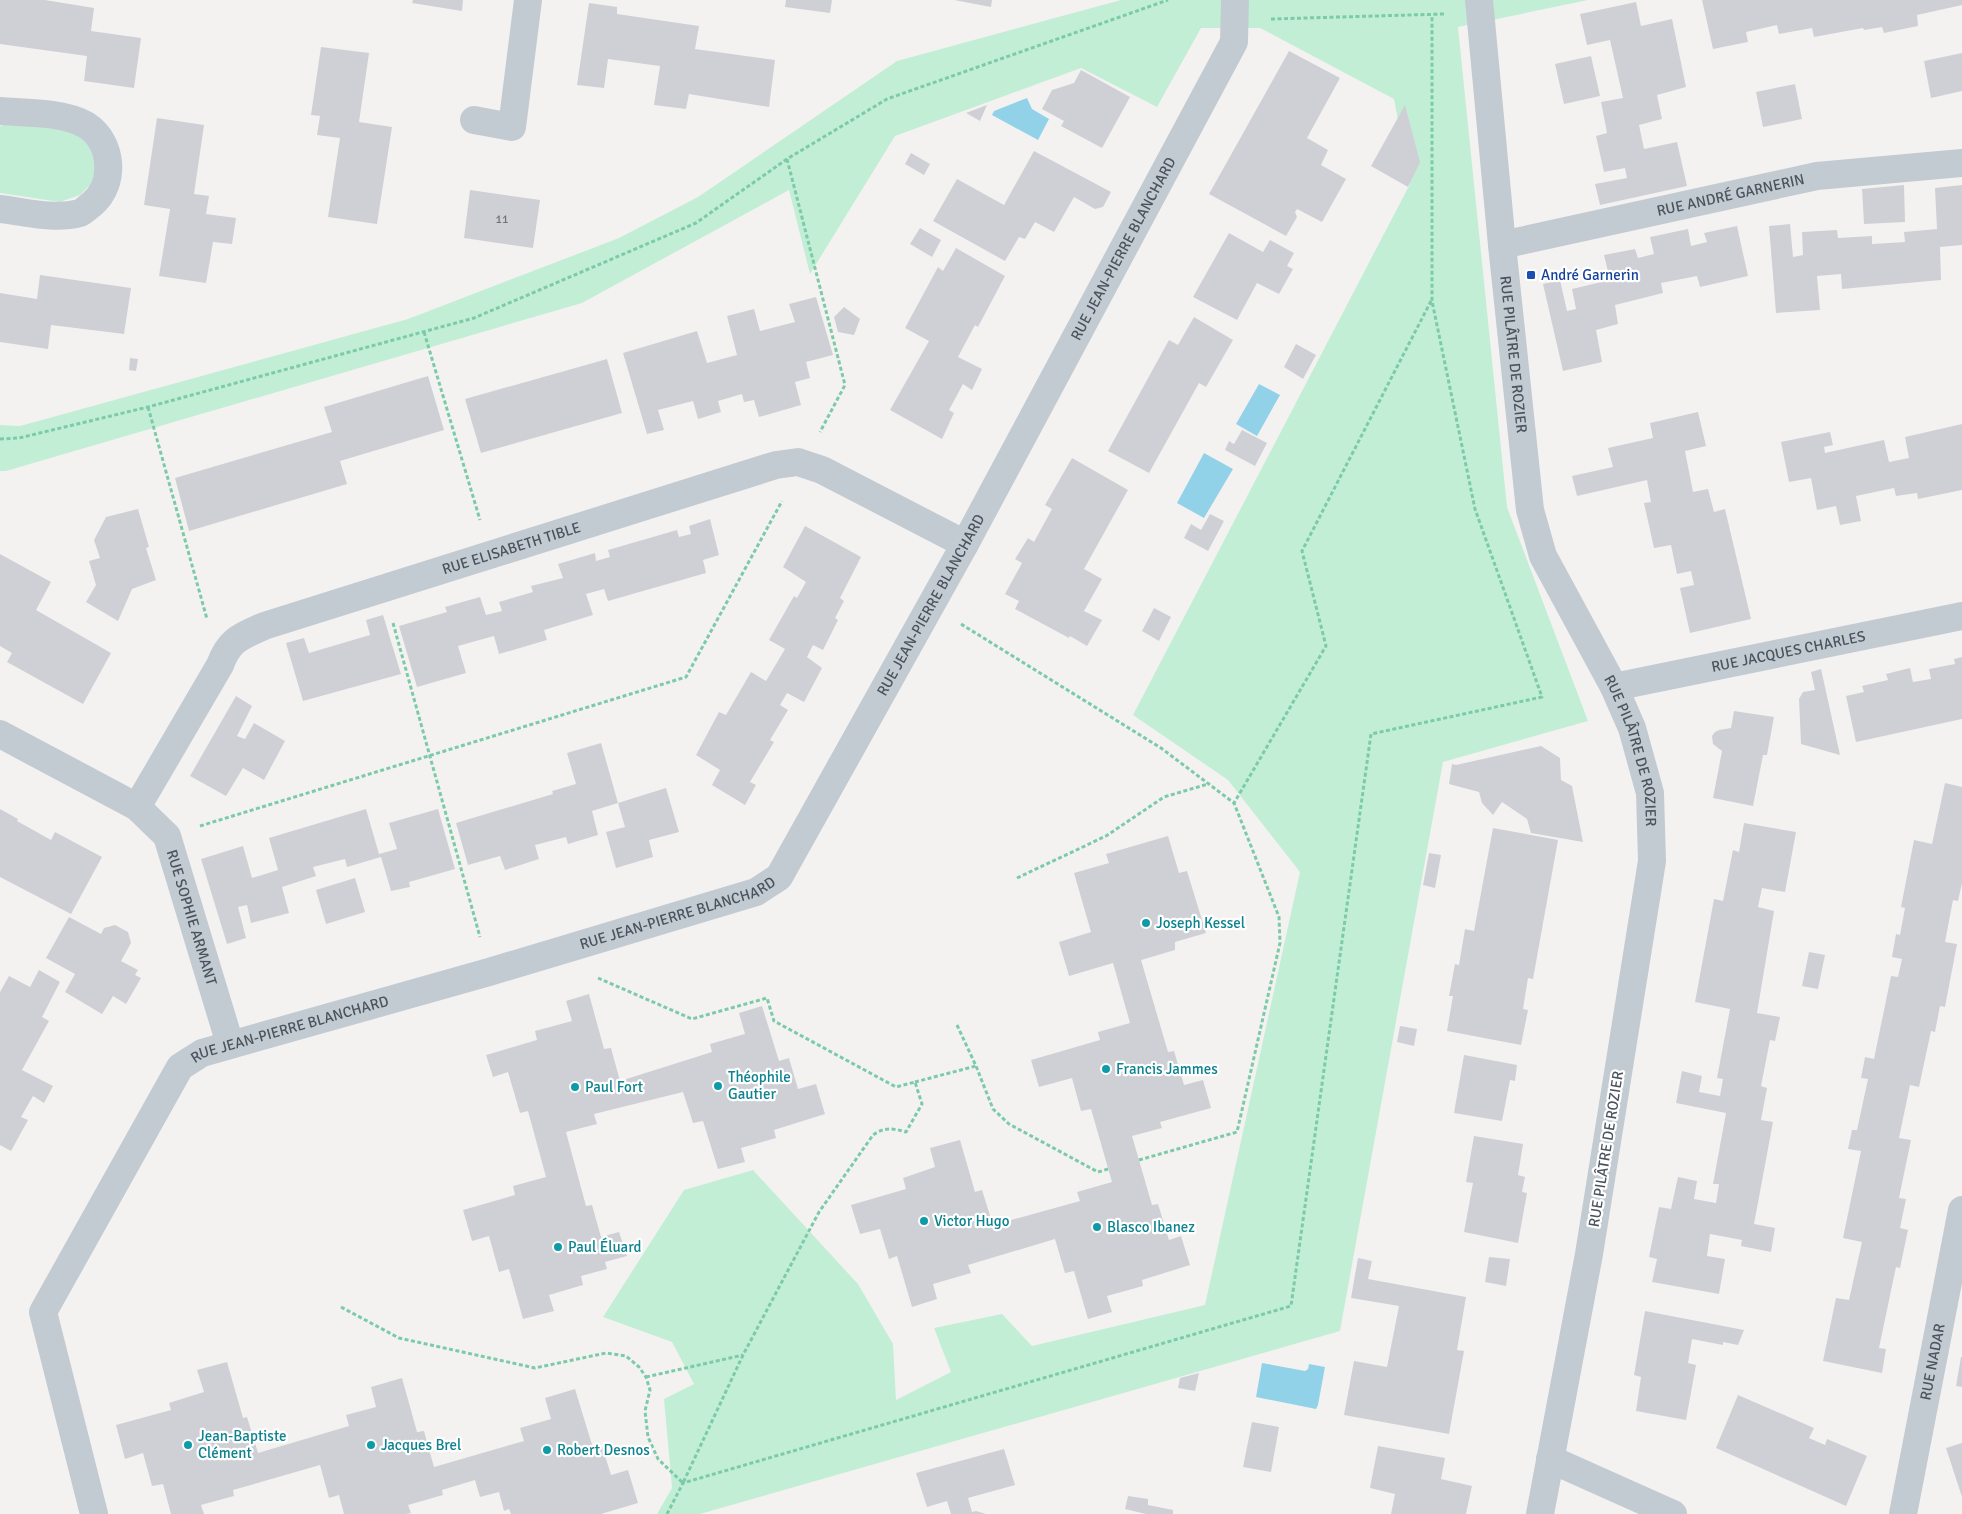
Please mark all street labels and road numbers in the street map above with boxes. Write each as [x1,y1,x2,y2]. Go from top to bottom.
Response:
street label: RUE JEAN-PIERRE BLANCHARD [1067,154,1180,343]
street label: RUE ANDRÉ GARNERIN [1655,170,1806,220]
street label: RUE PILÂTRE DE ROZIER [1496,275,1531,434]
street label: RUE JEAN-PIERRE BLANCHARD [873,511,988,699]
street label: RUE ELISABETH TIBLE [440,518,583,578]
street label: RUE JACQUES CHARLES [1710,627,1867,676]
street label: RUE PILÂTRE DE ROZIER [1600,672,1660,827]
street label: RUE SOPHIE ARMANT [163,847,221,988]
street label: RUE JEAN-PIERRE BLANCHARD [578,873,779,953]
street label: RUE JEAN-PIERRE BLANCHARD [187,992,391,1067]
street label: RUE PILÂTRE DE ROZIER [1585,1070,1627,1228]
street label: RUE NADAR [1916,1322,1949,1402]

